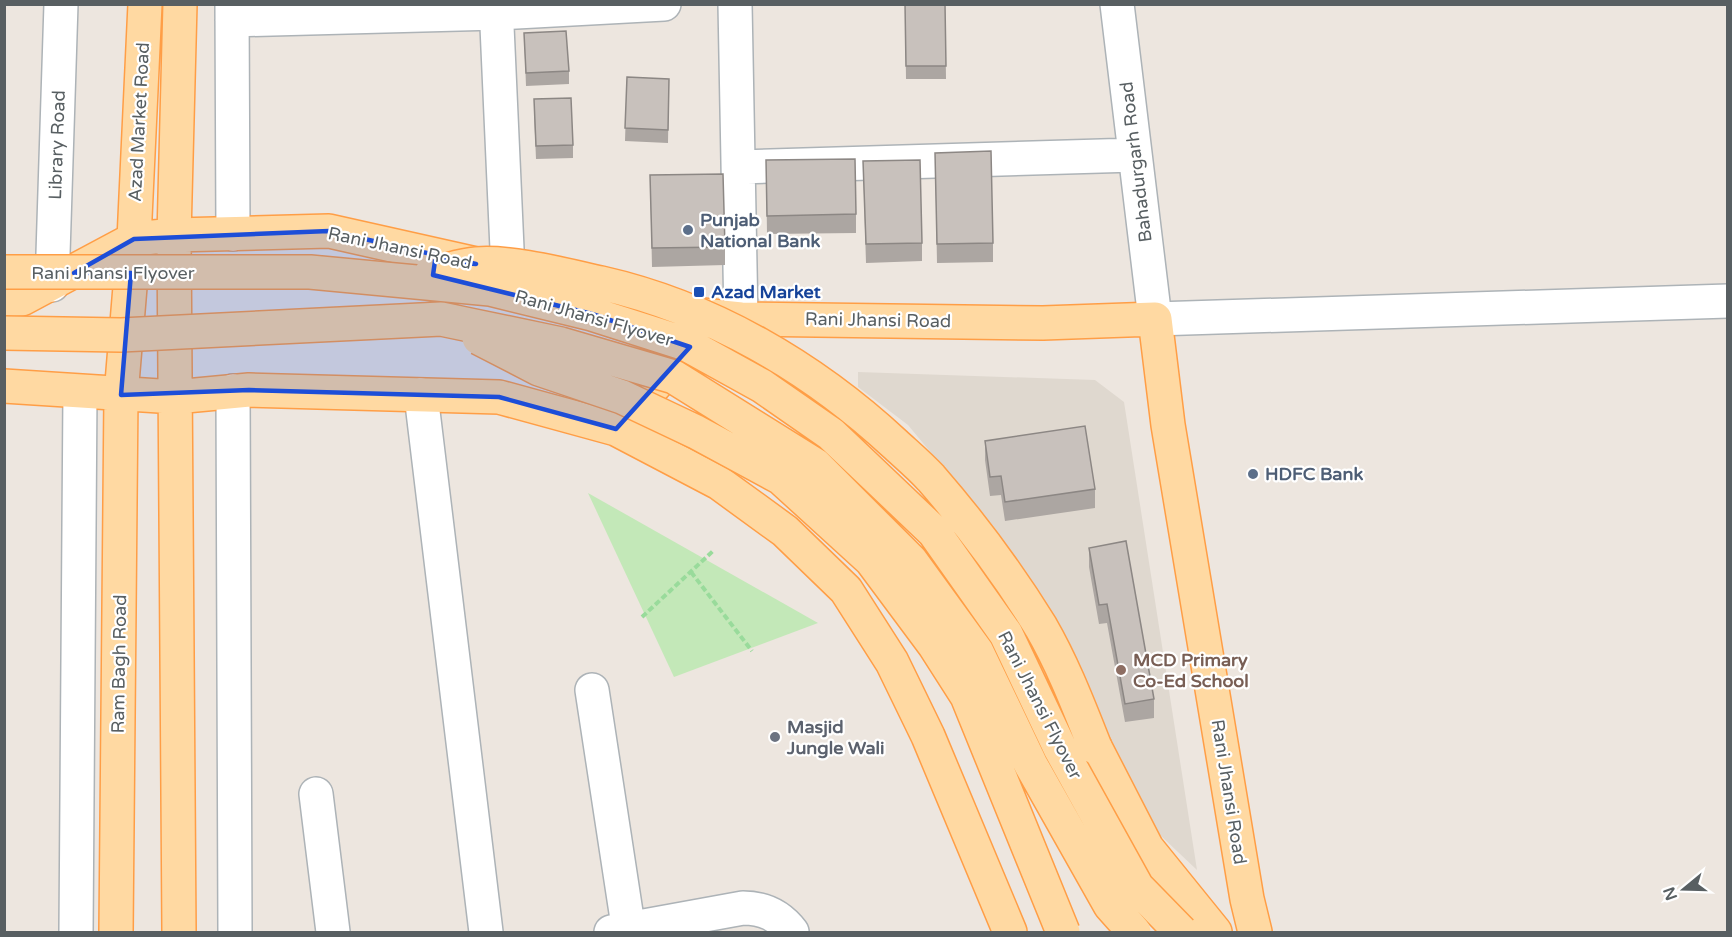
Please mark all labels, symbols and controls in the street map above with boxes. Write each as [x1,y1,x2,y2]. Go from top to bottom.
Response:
street label: Azad Market Road [124,42,154,202]
street label: Bahadurgarh Road [1115,80,1157,244]
street label: Library Road [44,90,70,200]
place label: Punjab National Bank [700,209,820,252]
street label: Rani Jhansi Road [326,222,474,274]
marker: Punjab National Bank [681,223,695,237]
street label: Rani Jhansi Flyover [31,262,195,284]
place label: Azad Market [711,281,821,303]
street label: Rani Jhansi Flyover [512,285,676,351]
marker: Azad Market [692,285,706,299]
street label: Rani Jhansi Road [805,308,951,332]
place label: HDFC Bank [1265,463,1363,485]
marker: HDFC Bank [1246,467,1260,481]
street label: Ram Bagh Road [107,594,131,734]
street label: Rani Jhansi Flyover [993,627,1087,783]
place label: MCD Primary Co-Ed School [1133,649,1249,692]
marker: MCD Primary Co-Ed School [1114,663,1128,677]
place label: Masjid Jungle Wali [786,716,885,759]
street label: Rani Jhansi Road [1207,718,1251,866]
marker: Masjid Jungle Wali [768,730,782,744]
north arrow [1654,859,1714,919]
text: N [1659,884,1682,903]

